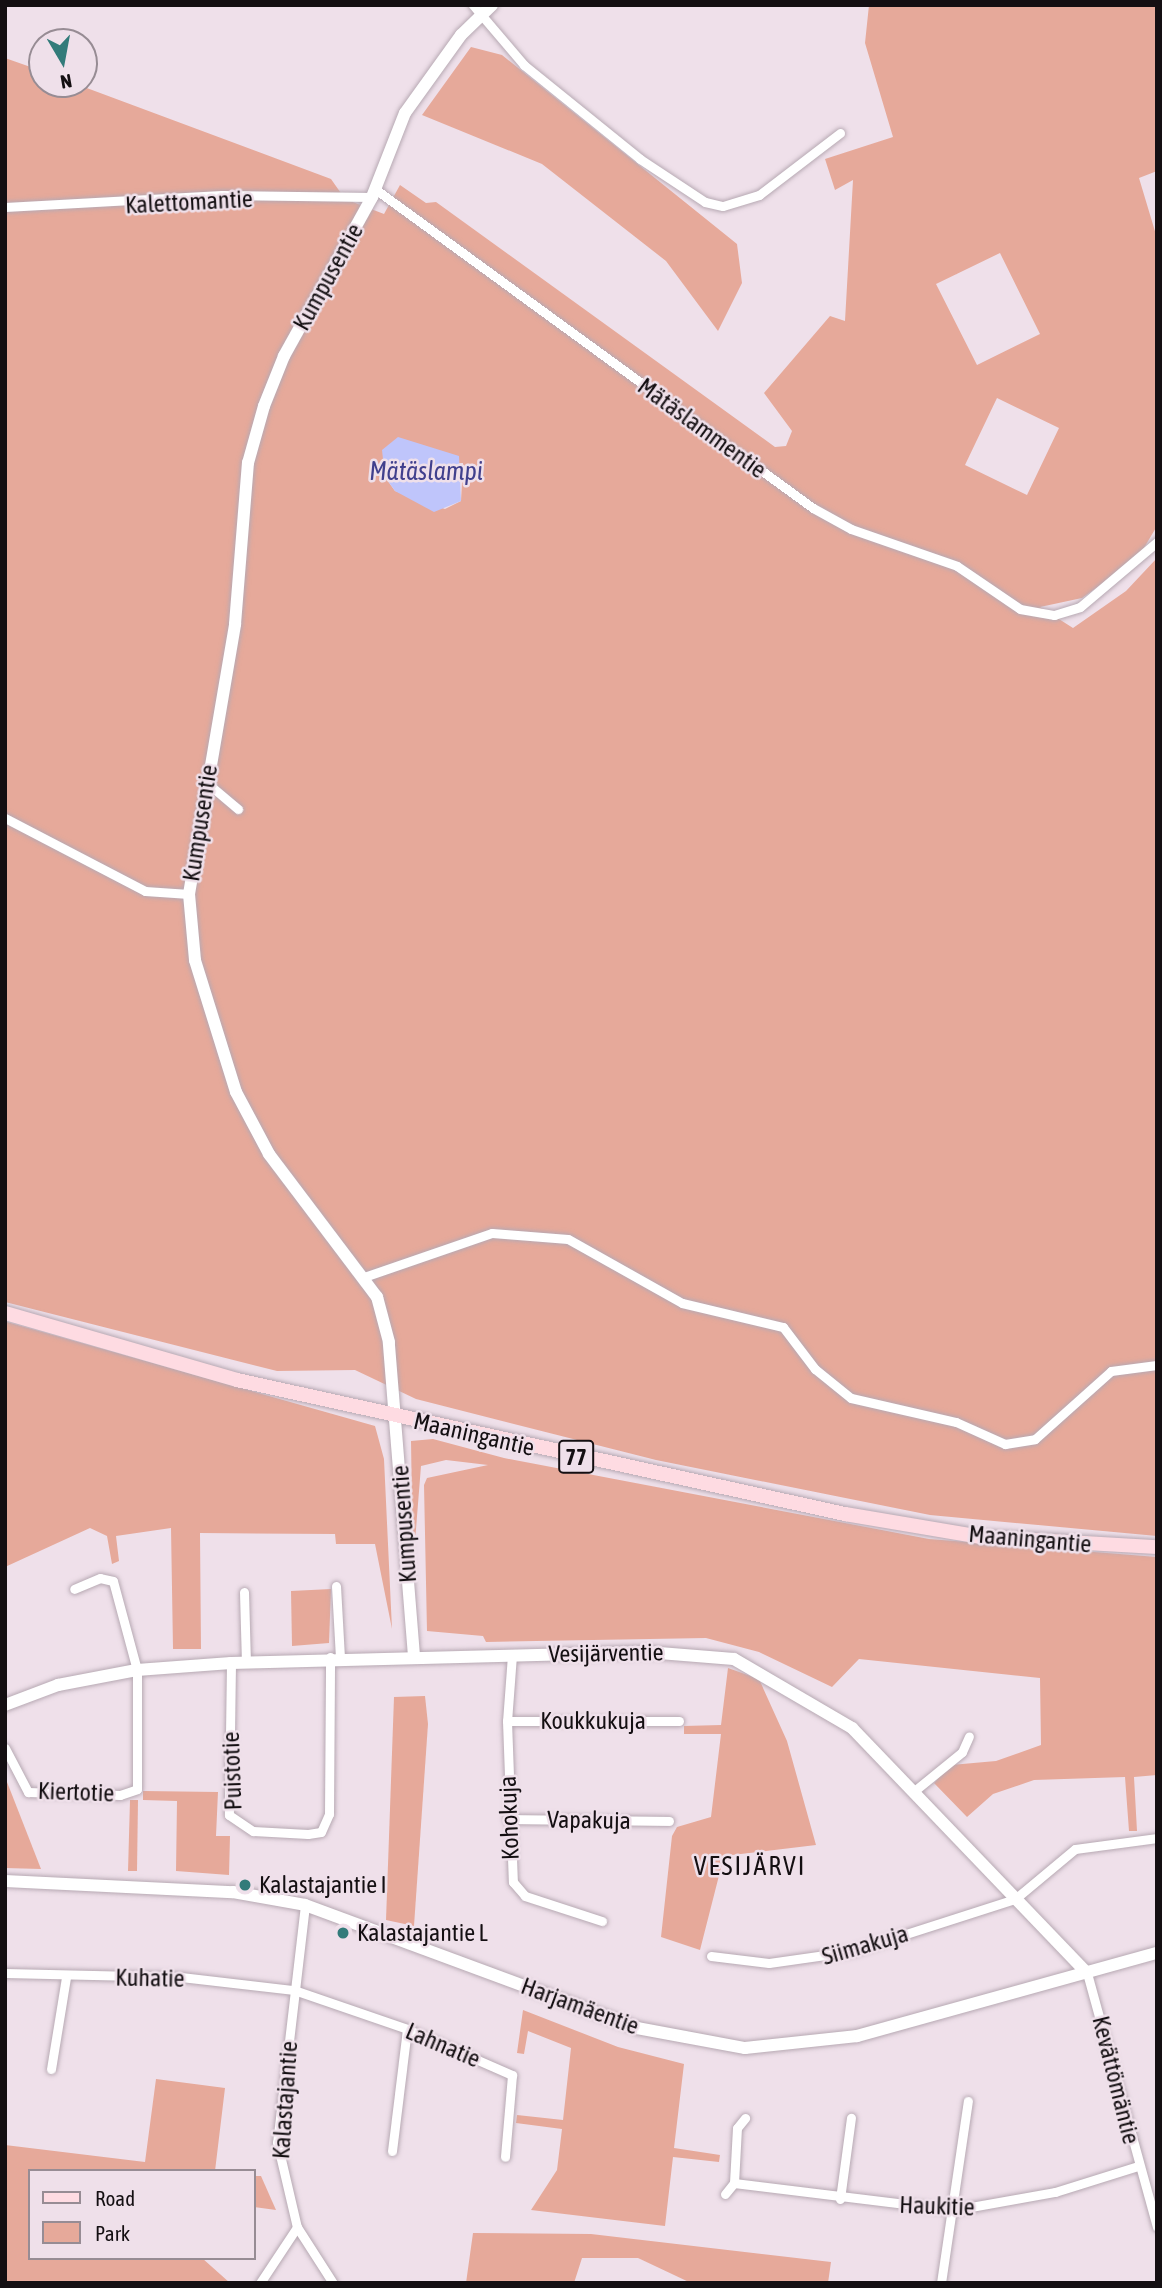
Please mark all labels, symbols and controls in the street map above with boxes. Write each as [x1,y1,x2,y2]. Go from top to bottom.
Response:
north arrow [28,28,98,98]
text: N [59,70,74,94]
street label: Kalettomantie [124,184,254,220]
street label: Kumpusentie [287,219,369,335]
street label: Mätäslammentie [632,372,772,484]
water label: Mätäslampi [369,456,483,488]
street label: Kumpusentie [177,763,223,883]
street label: Maaningantie [411,1406,537,1462]
road number: 77 [557,1438,595,1476]
street label: Kumpusentie [386,1464,422,1584]
street label: Maaningantie [967,1519,1093,1559]
street label: Vesijärventie [548,1638,664,1668]
street label: Koukkukuja [540,1707,646,1735]
street label: Puistotie [216,1731,248,1811]
street label: Kohokuja [493,1775,525,1861]
street label: Kiertotie [37,1776,115,1808]
street label: Vapakuja [547,1805,631,1835]
district label: VESIJÄRVI [695,1851,805,1883]
place label: Kalastajantie I [259,1871,387,1899]
marker: Kalastajantie I [237,1877,253,1893]
place label: Kalastajantie L [357,1919,488,1947]
street label: Siimakuja [819,1919,911,1971]
marker: Kalastajantie L [335,1925,351,1941]
street label: Kuhatie [115,1963,185,1993]
street label: Harjamäentie [517,1971,643,2041]
street label: Kevättömäntie [1086,2013,1146,2147]
street label: Lahnatie [401,2016,485,2074]
street label: Kalastajantie [267,2040,303,2160]
legend [28,2169,256,2260]
text: Road [95,2186,135,2210]
street label: Haukitie [899,2190,975,2222]
text: Park [95,2221,130,2245]

